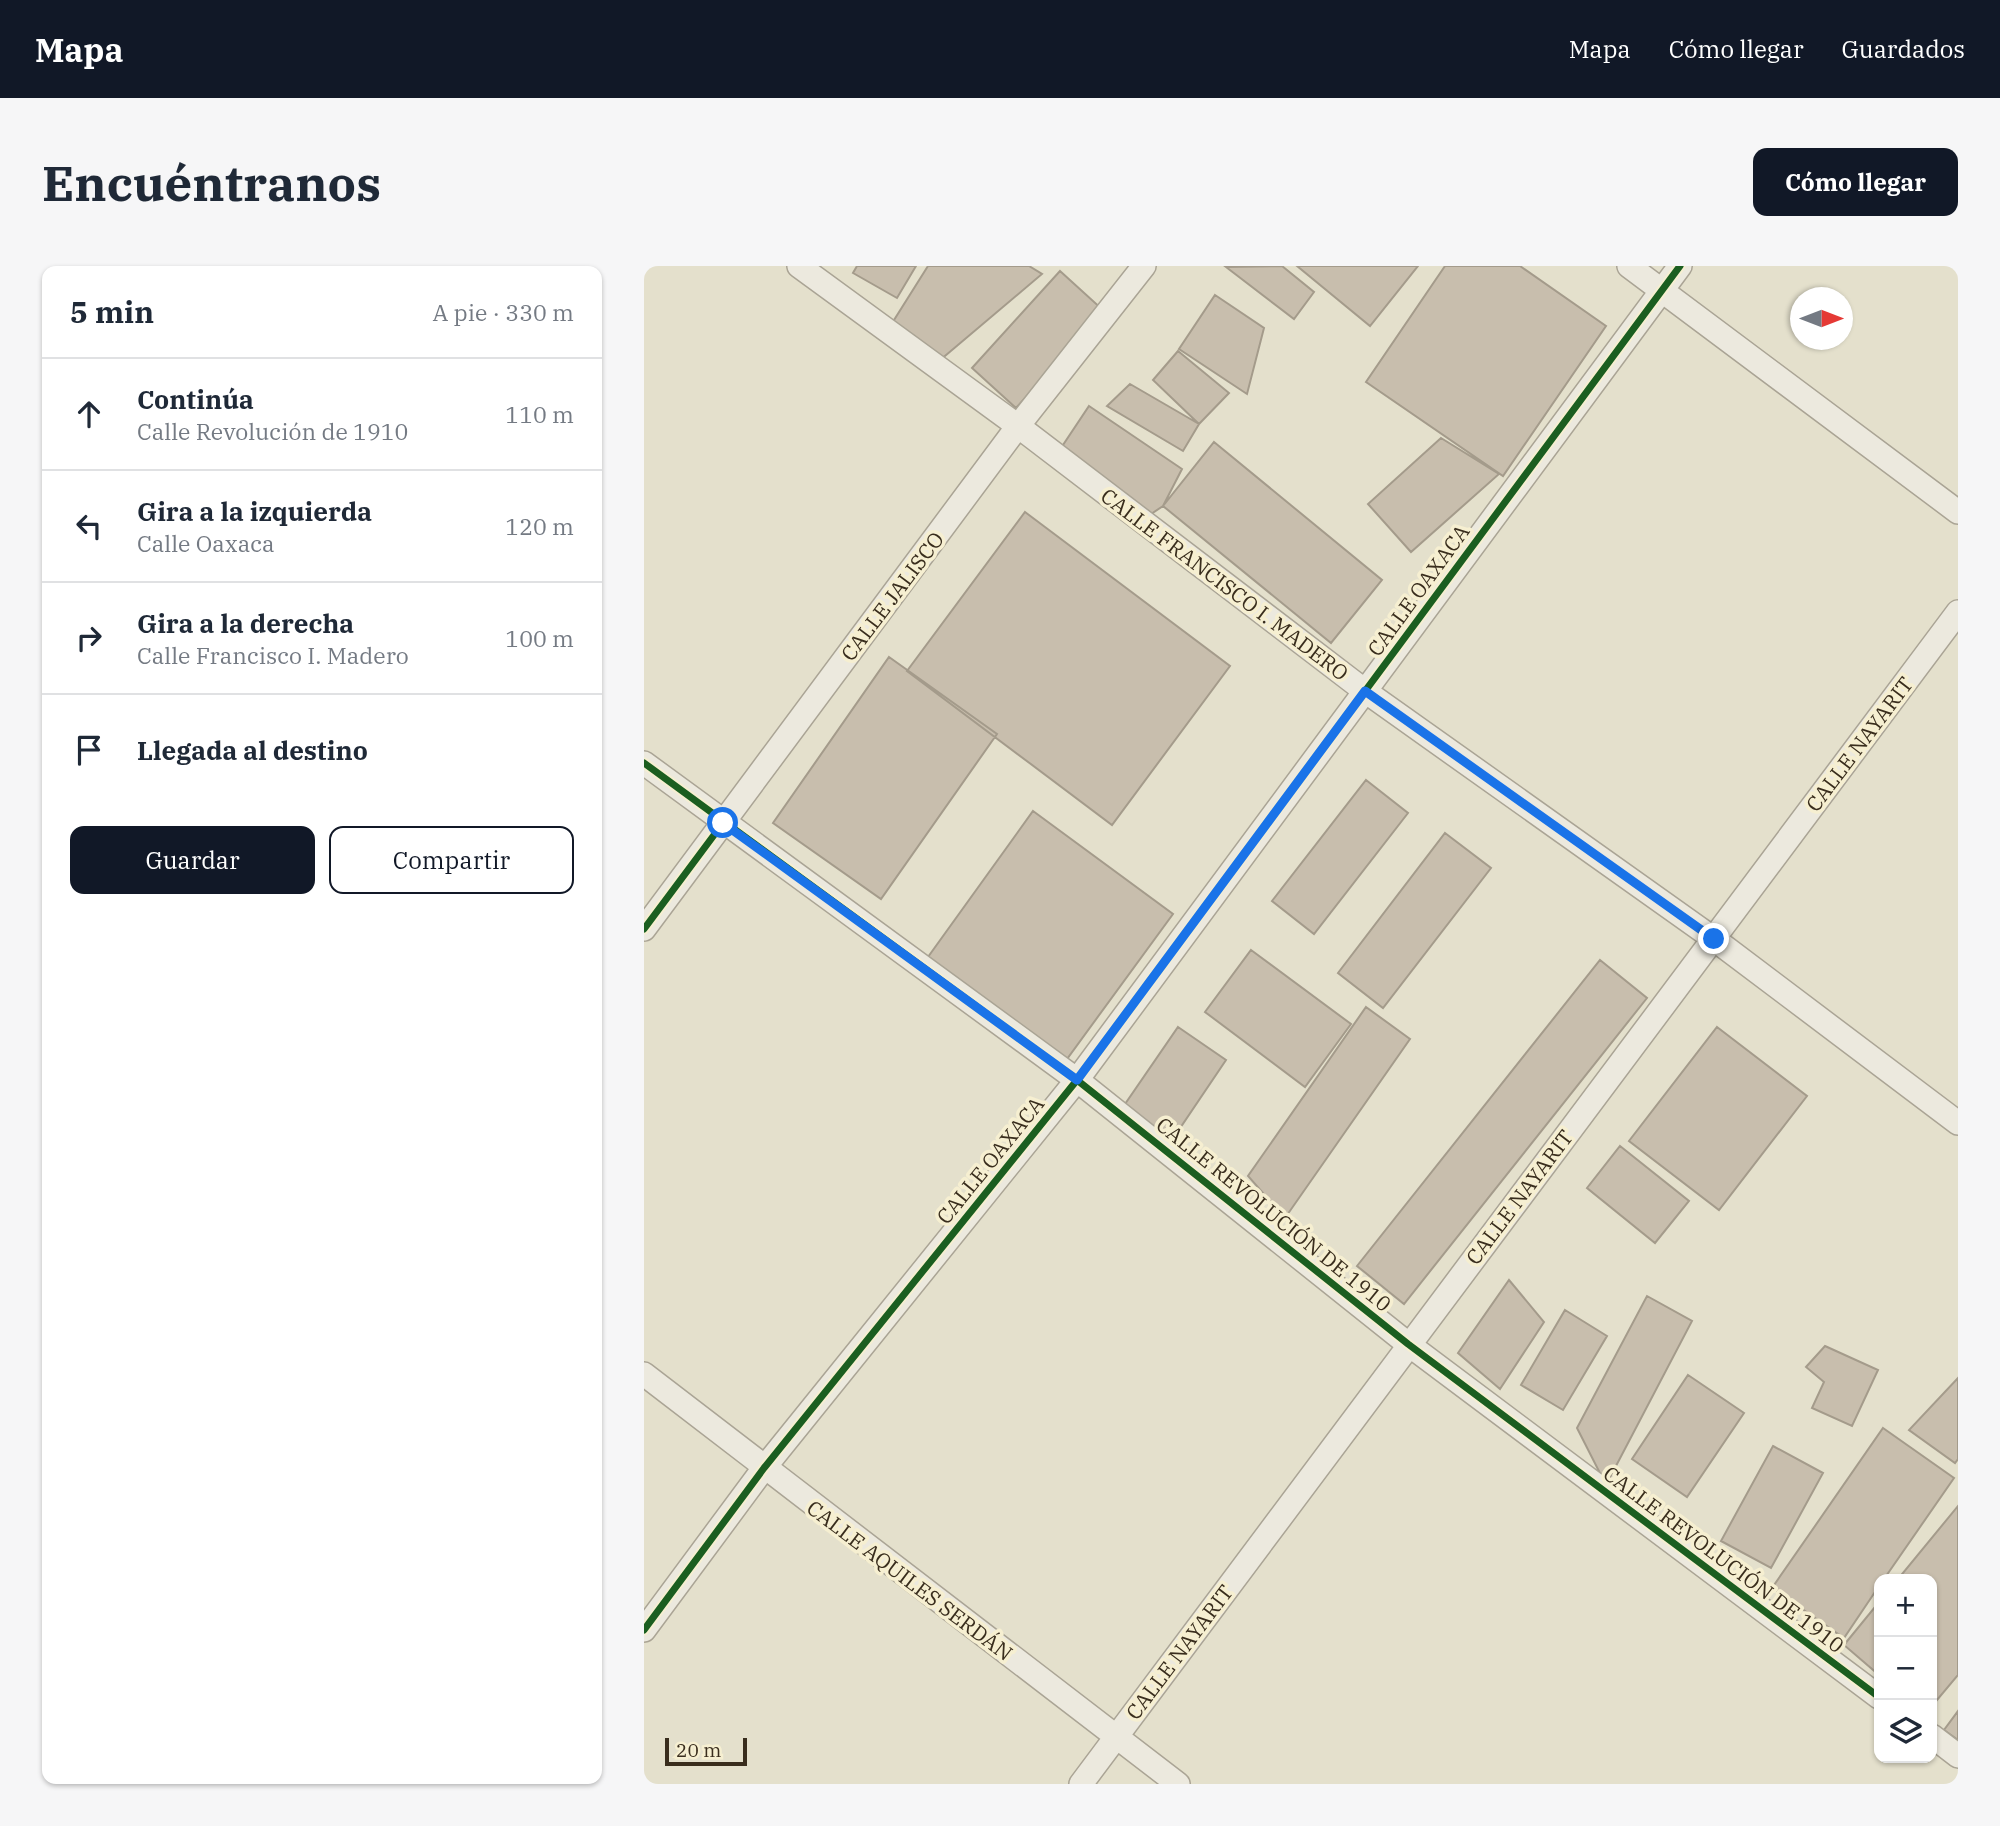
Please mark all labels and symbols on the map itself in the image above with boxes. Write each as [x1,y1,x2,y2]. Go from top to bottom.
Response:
north arrow [1790,287,1853,350]
street label: CALLE FRANCISCO I. MADERO [1095,482,1355,686]
street label: CALLE OAXACA [1361,518,1476,662]
street label: CALLE JALISCO [834,526,950,666]
street label: CALLE NAYARIT [1799,671,1919,817]
route start [707,807,738,838]
route end [1698,923,1729,954]
street label: CALLE OAXACA [930,1090,1050,1230]
street label: CALLE REVOLUCIÓN DE 1910 [1151,1110,1397,1318]
street label: CALLE NAYARIT [1459,1124,1579,1270]
street label: CALLE REVOLUCIÓN DE 1910 [1598,1459,1850,1659]
street label: CALLE AQUILES SERDÁN [801,1493,1019,1667]
street label: CALLE NAYARIT [1119,1579,1239,1725]
scale bar [665,1735,747,1767]

